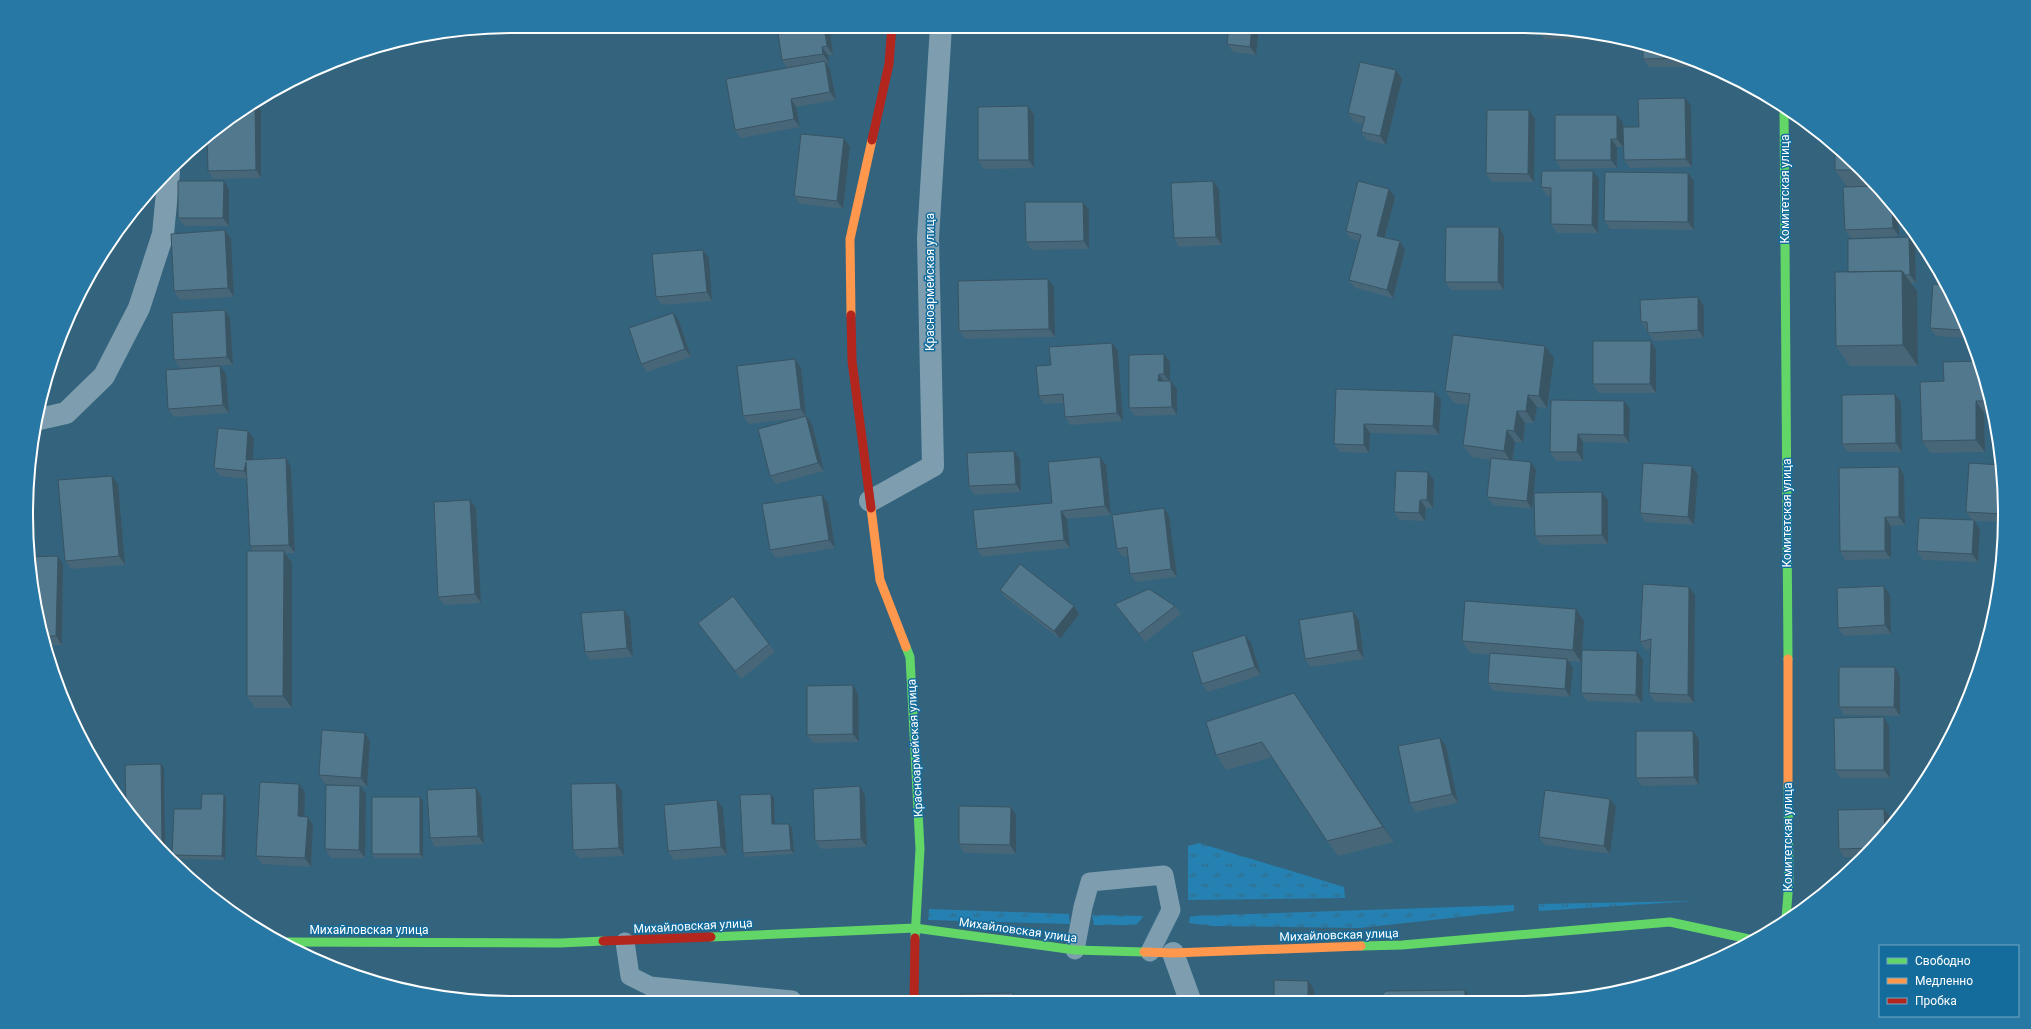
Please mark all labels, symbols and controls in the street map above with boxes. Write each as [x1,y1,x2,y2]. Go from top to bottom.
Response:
street label: Комитетская улица [1778,135,1792,243]
street label: Красноармейская улица [923,213,937,351]
street label: Комитетская улица [1780,459,1794,567]
street label: Красноармейская улица [904,679,926,817]
street label: Комитетская улица [1781,783,1795,891]
street label: Михайловская улица [958,915,1078,945]
street label: Михайловская улица [633,916,753,936]
street label: Михайловская улица [309,923,429,937]
street label: Михайловская улица [1279,926,1399,944]
legend [1879,945,2019,1017]
text: Свободно [1915,954,1971,968]
text: Медленно [1915,974,1973,988]
text: Пробка [1915,994,1957,1008]

